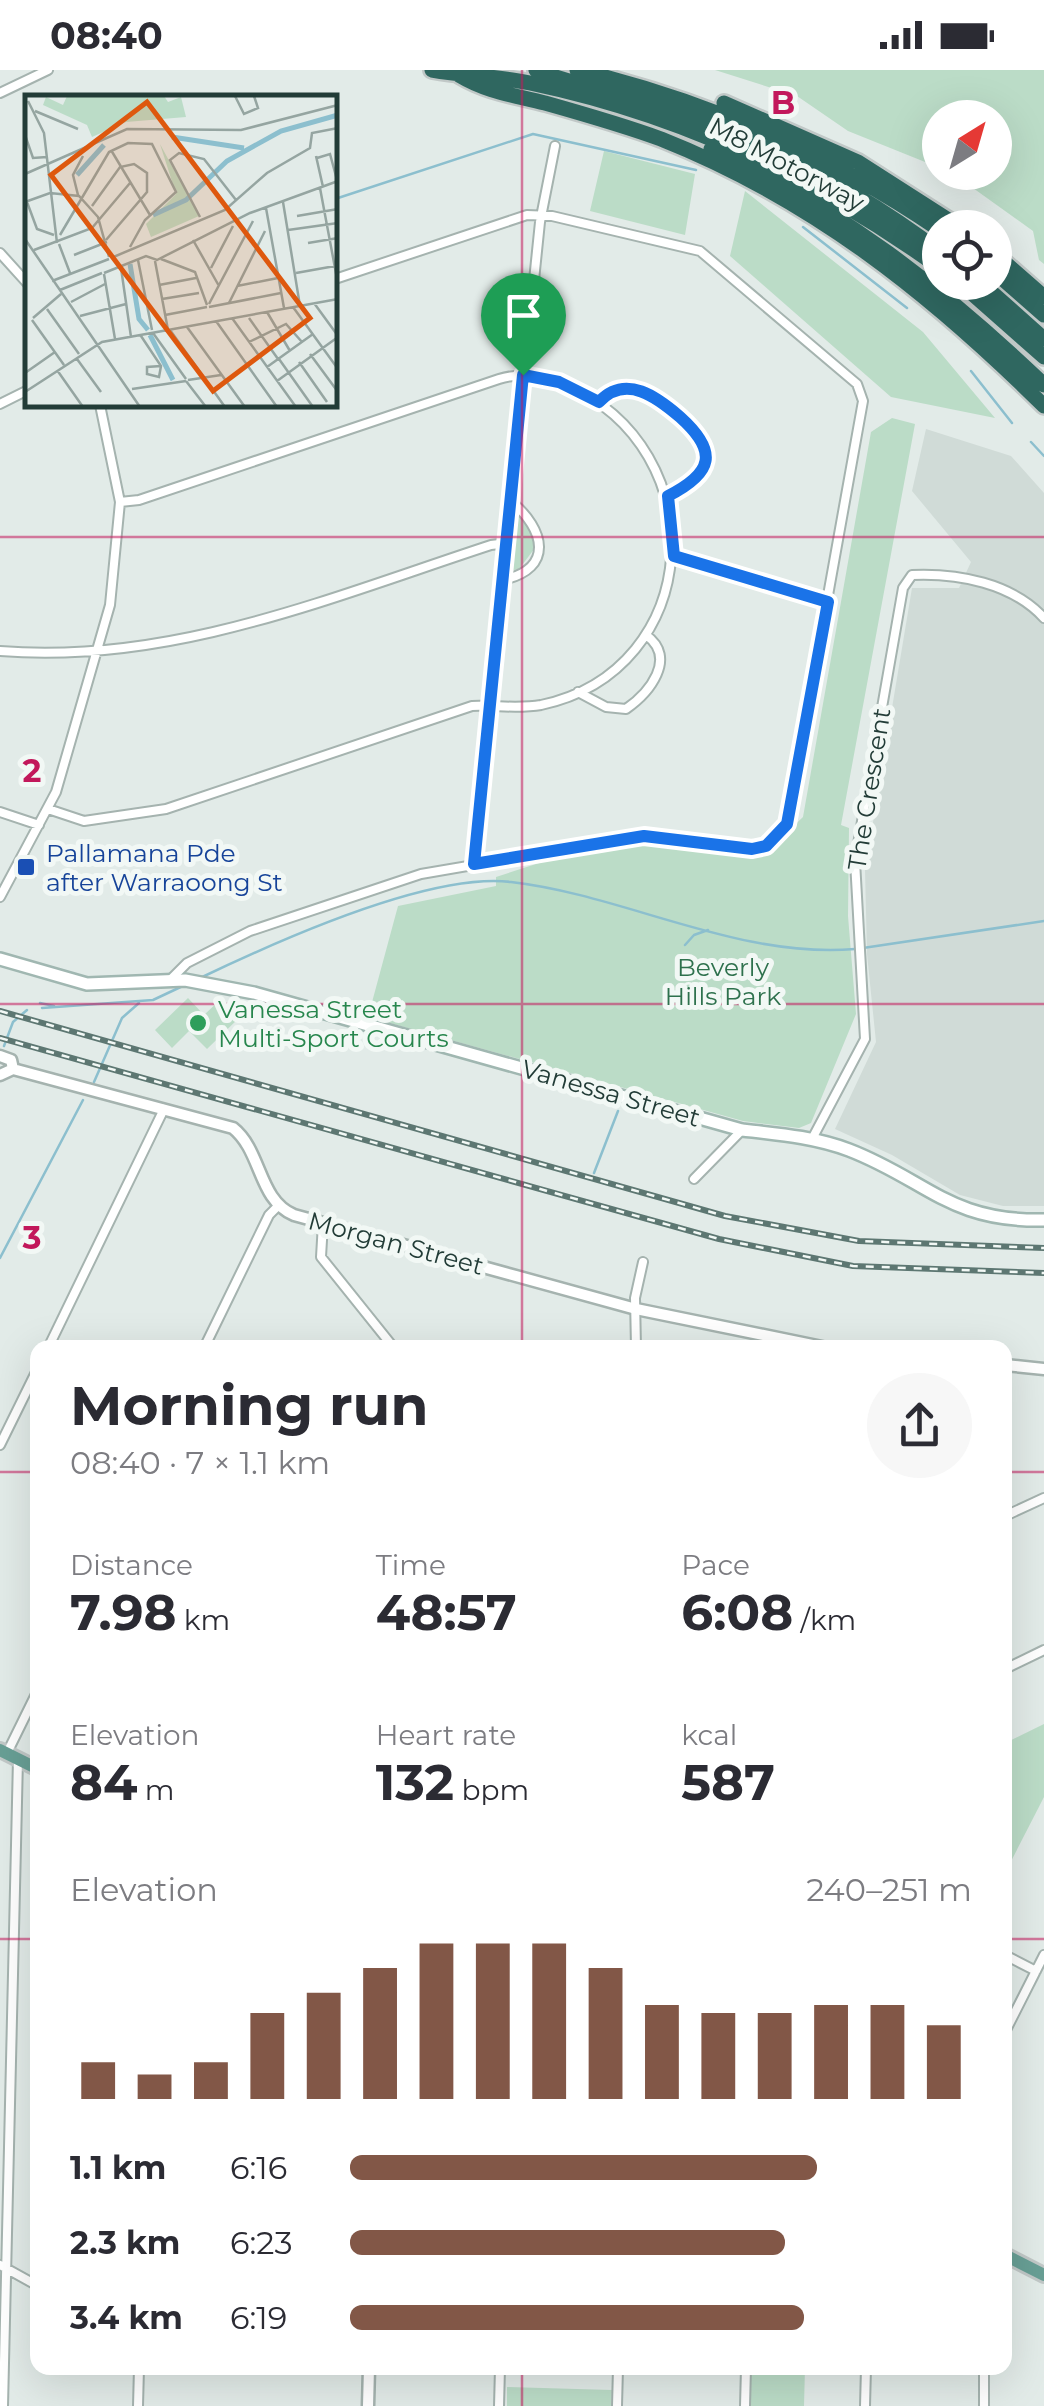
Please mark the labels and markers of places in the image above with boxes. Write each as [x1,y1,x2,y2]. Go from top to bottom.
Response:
pin [481,273,566,376]
place label: Pallamana Pde after Warraoong St [46,838,283,897]
marker: Pallamana Pde after Warraoong St [15,856,37,878]
place label: Vanessa Street Multi-Sport Courts [218,994,449,1053]
marker: Vanessa Street Multi-Sport Courts [187,1012,209,1034]

